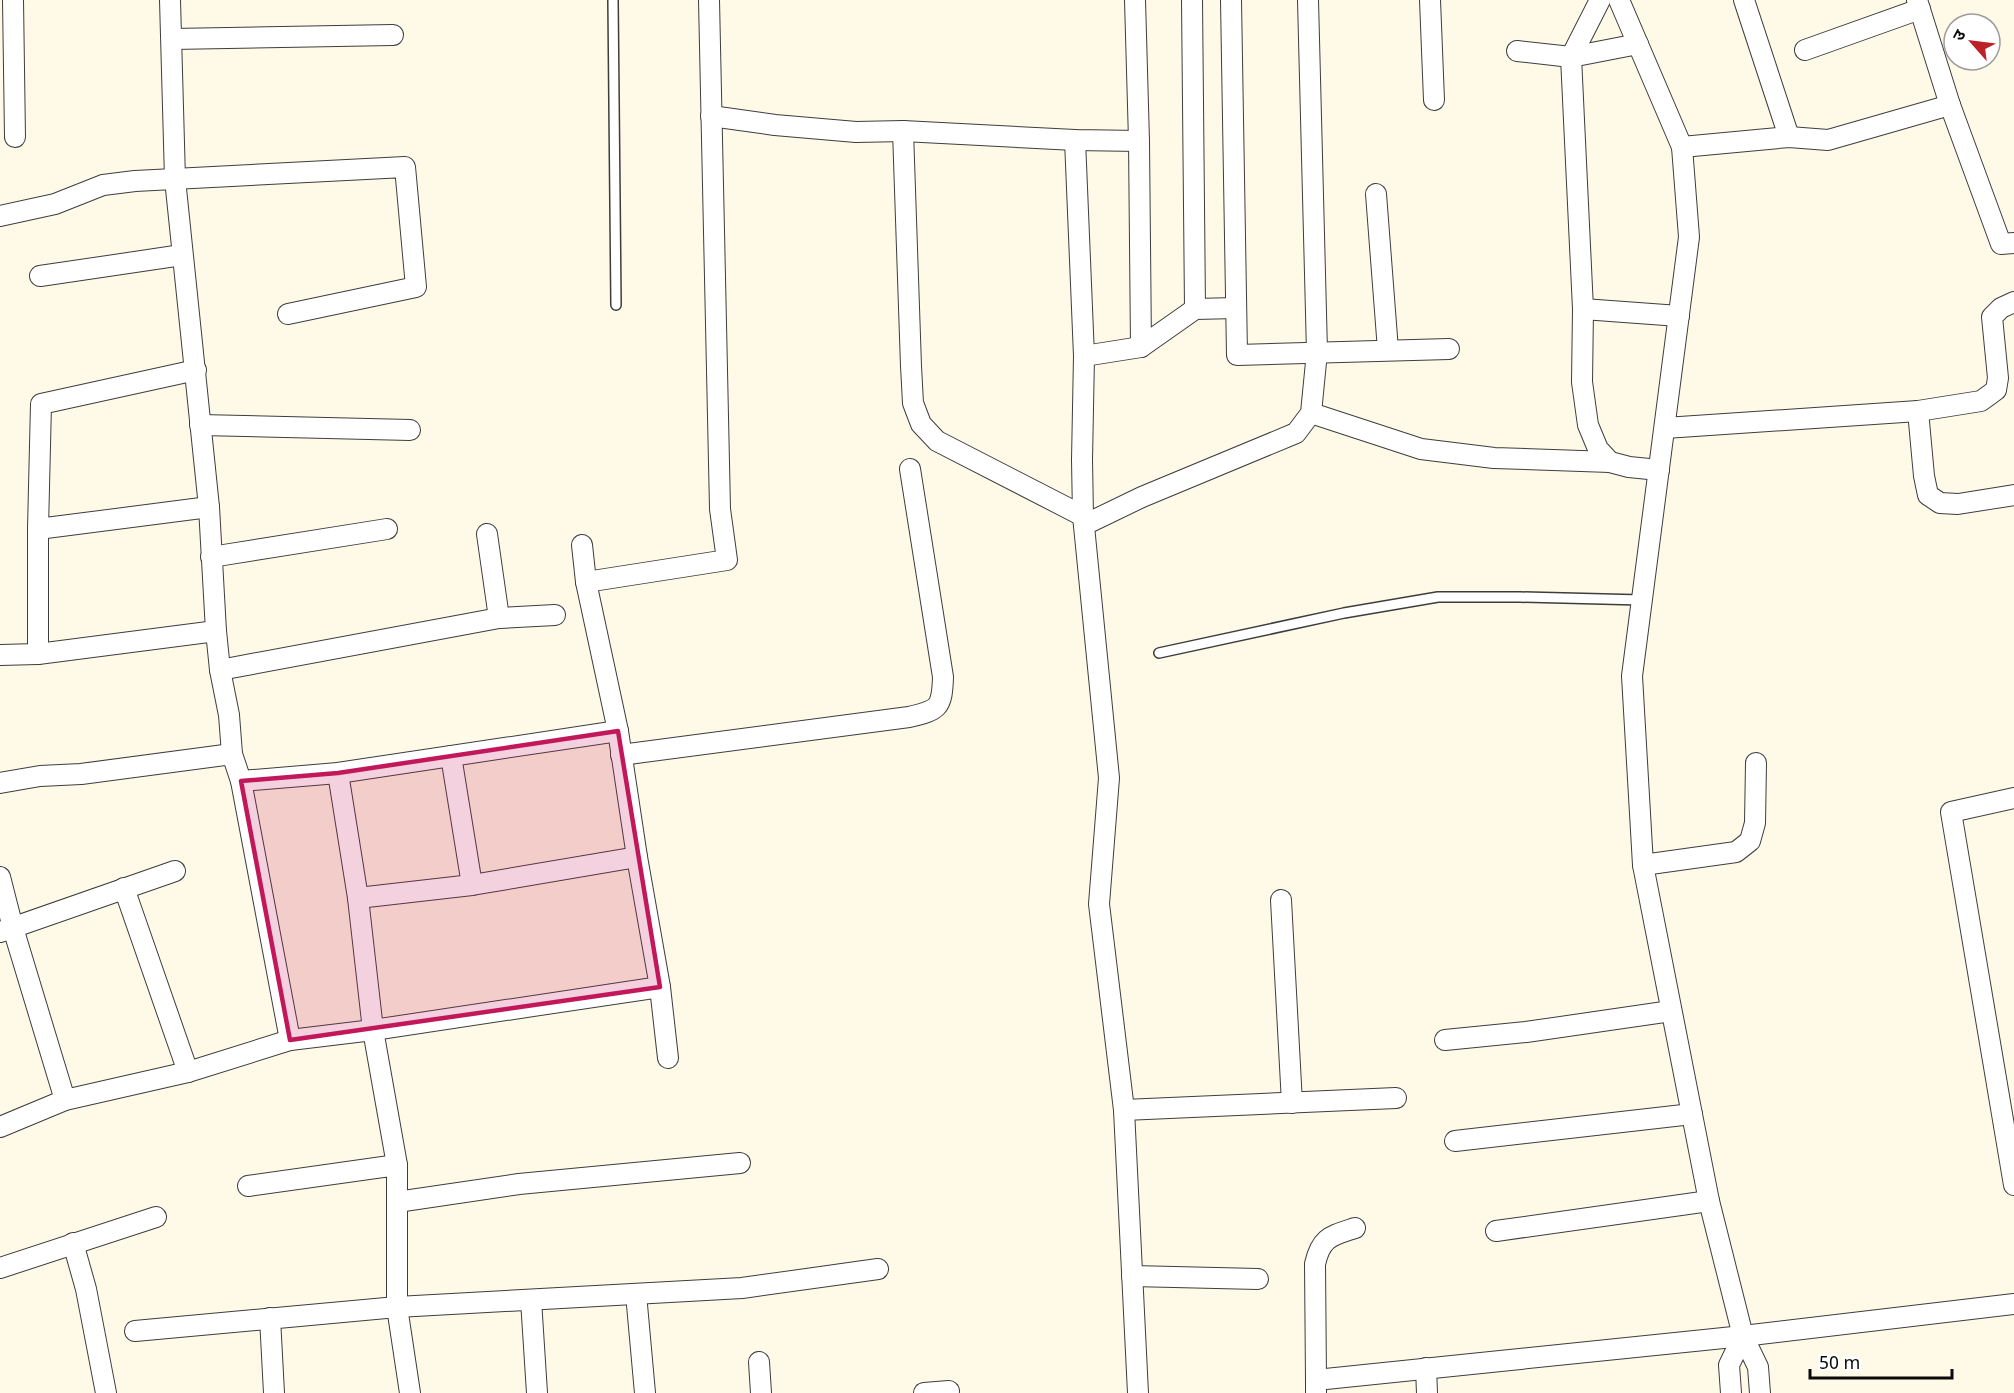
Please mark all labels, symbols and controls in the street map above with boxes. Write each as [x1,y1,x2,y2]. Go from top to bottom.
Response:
north arrow [1942,12,2002,72]
text: उ [1949,27,1973,45]
scale bar [1810,1342,1952,1380]
text: 50 m [1819,1353,1860,1376]

